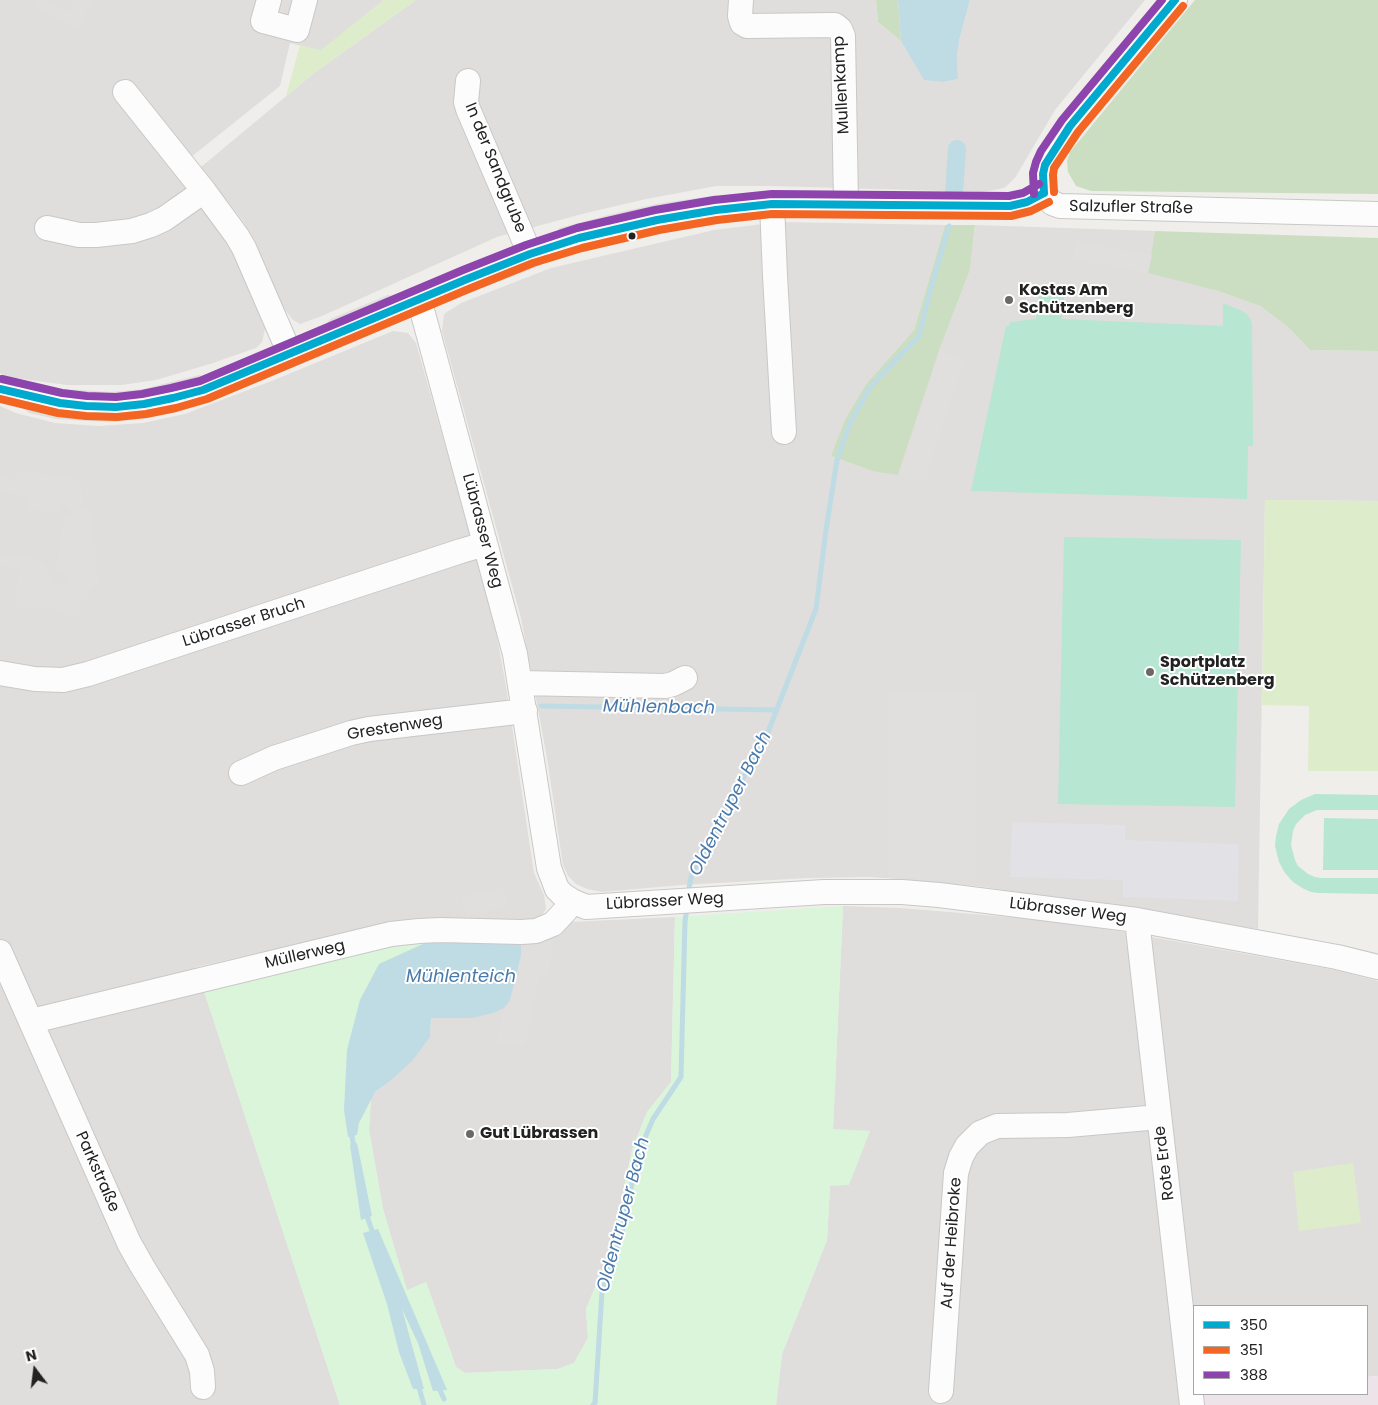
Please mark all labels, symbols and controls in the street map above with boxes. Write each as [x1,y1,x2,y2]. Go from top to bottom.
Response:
street label: Mullenkamp [830,35,854,135]
street label: In der Sandgrube [460,100,530,236]
street label: Salzufler Straße [1069,197,1193,219]
unlabelled marker [627,231,637,241]
place label: Kostas Am Schützenberg [1019,281,1134,319]
marker: Kostas Am Schützenberg [1003,294,1015,306]
street label: Lübrasser Weg [457,472,507,590]
street label: Lübrasser Bruch [180,594,308,652]
place label: Sportplatz Schützenberg [1160,653,1275,691]
marker: Sportplatz Schützenberg [1144,666,1156,678]
water label: Mühlenbach [603,696,715,720]
street label: Grestenweg [346,711,444,745]
water label: Oldentruper Bach [685,728,777,880]
street label: Lübrasser Weg [606,889,724,915]
street label: Lübrasser Weg [1008,894,1128,928]
street label: Müllerweg [263,936,347,974]
water label: Mühlenteich [406,966,516,988]
place label: Gut Lübrassen [480,1124,598,1144]
street label: Rote Erde [1151,1125,1179,1201]
marker: Gut Lübrassen [464,1128,476,1140]
street label: Parkstraße [71,1129,123,1215]
water label: Oldentruper Bach [593,1135,655,1295]
street label: Auf der Heibroke [938,1177,966,1309]
legend [1193,1305,1368,1395]
text: 350 [1240,1314,1268,1335]
text: 351 [1240,1339,1263,1360]
text: N [23,1344,39,1367]
north arrow [10,1345,60,1395]
text: 388 [1240,1364,1268,1385]

